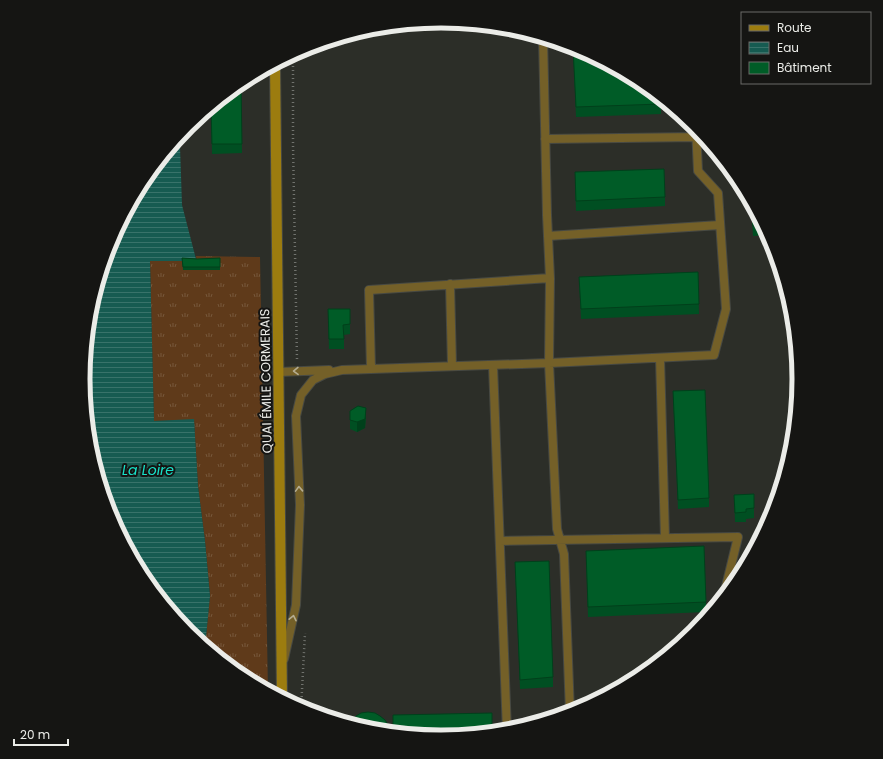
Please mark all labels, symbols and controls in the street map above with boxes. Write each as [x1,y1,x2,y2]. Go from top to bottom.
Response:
legend [741,12,871,84]
text: Route [777,19,811,36]
text: Eau [777,39,799,56]
text: Bâtiment [777,59,832,76]
street label: QUAI ÉMILE CORMERAIS [255,308,277,454]
one-way arrow [293,367,299,375]
water label: La Loire [122,460,174,480]
one-way arrow [295,485,303,491]
one-way arrow [289,615,297,621]
scale bar [14,721,68,747]
text: 20 m [20,726,50,743]

